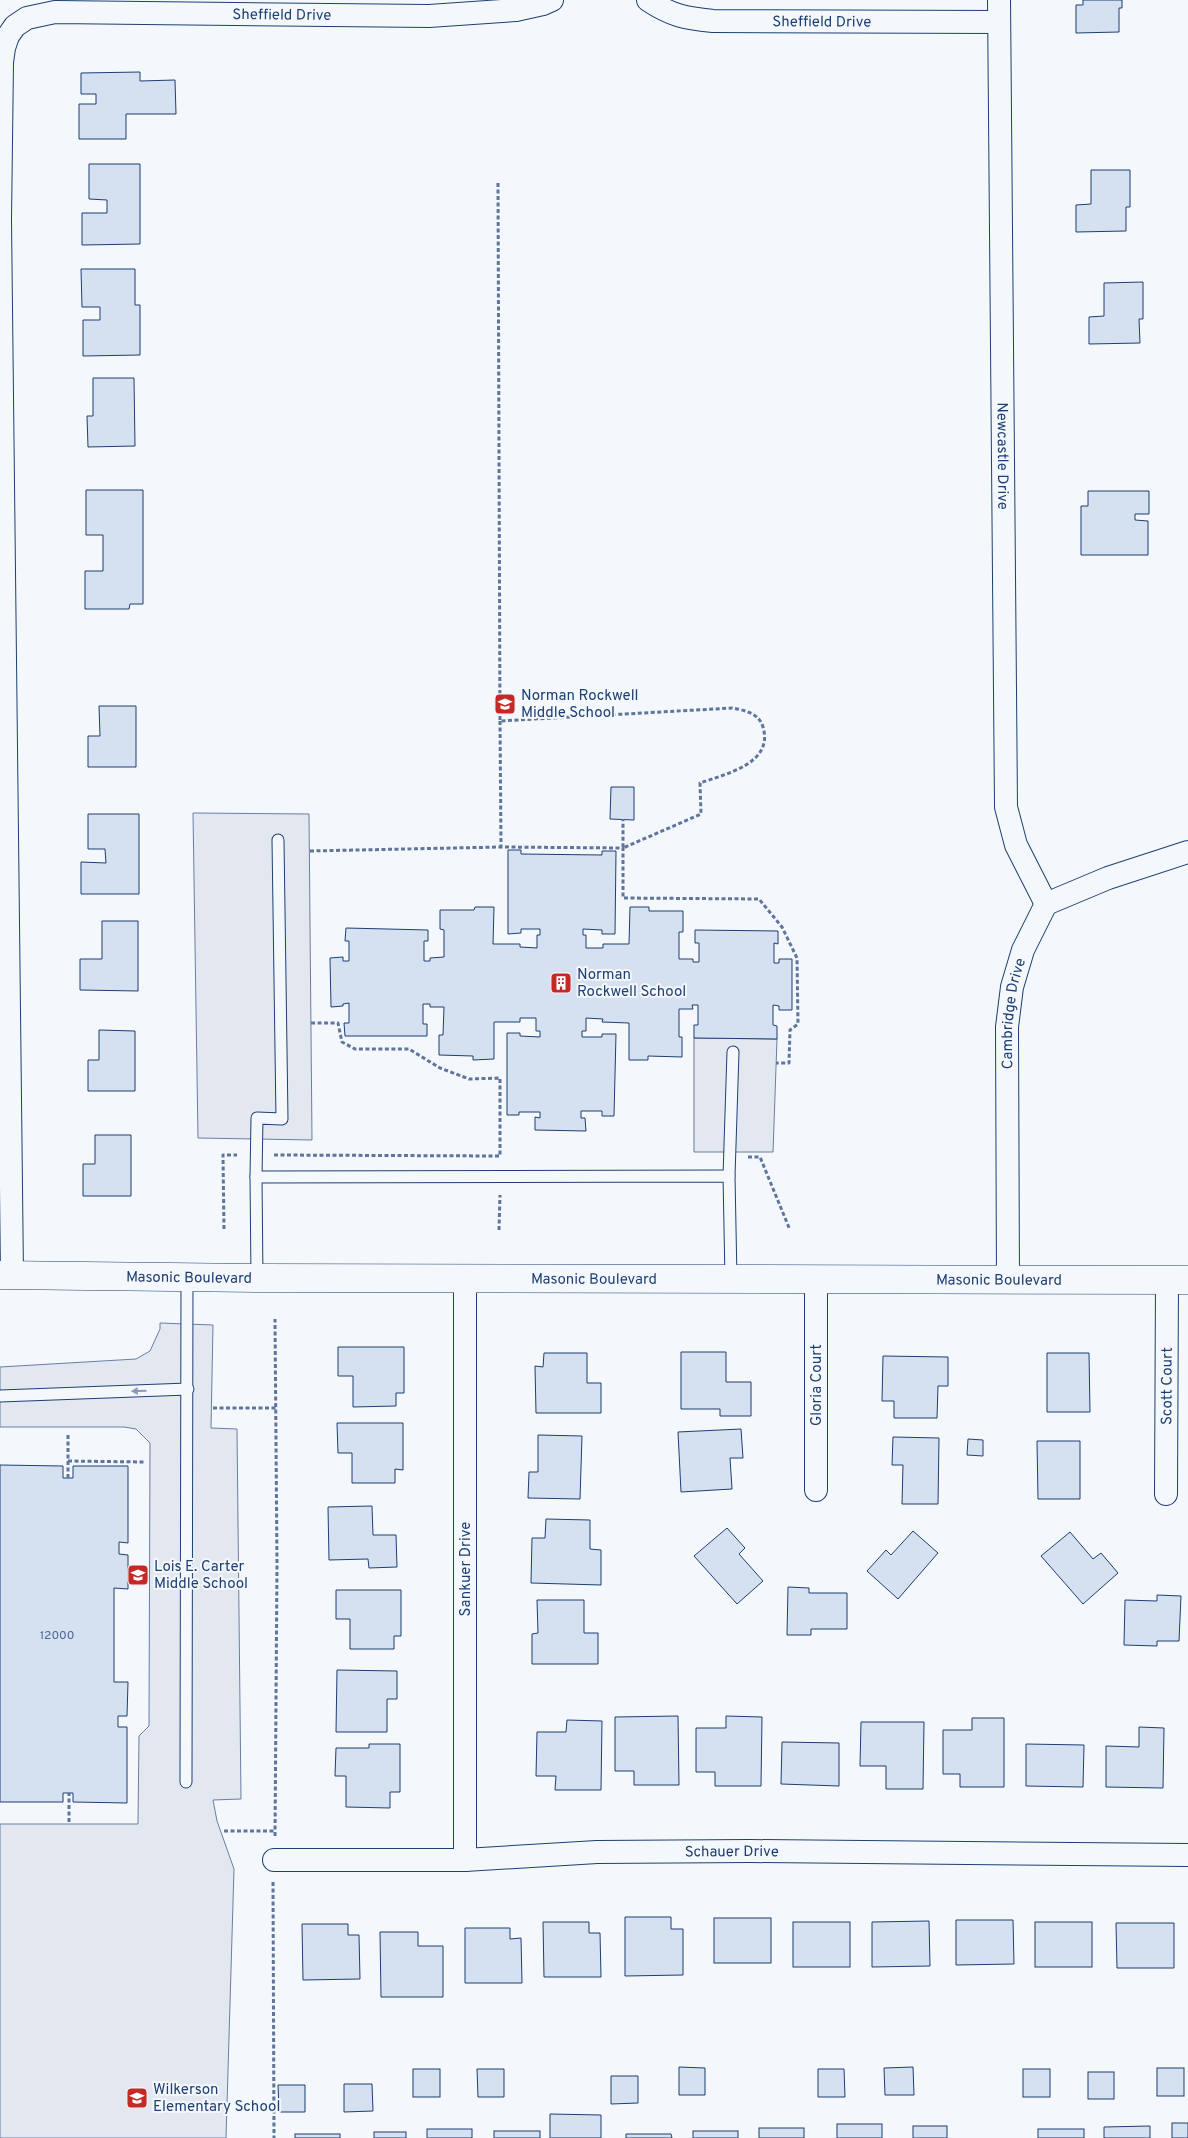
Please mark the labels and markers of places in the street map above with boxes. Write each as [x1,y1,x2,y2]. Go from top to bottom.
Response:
place label: Norman Rockwell Middle School [521,687,639,723]
school or university icon: Norman Rockwell Middle School [493,692,517,716]
place label: Norman Rockwell School [577,966,686,1002]
building icon: Norman Rockwell School [549,971,573,995]
place label: Lois E. Carter Middle School [154,1558,248,1594]
school or university icon: Lois E. Carter Middle School [126,1563,150,1587]
place label: Wilkerson Elementary School [153,2081,280,2117]
school or university icon: Wilkerson Elementary School [125,2086,149,2110]

